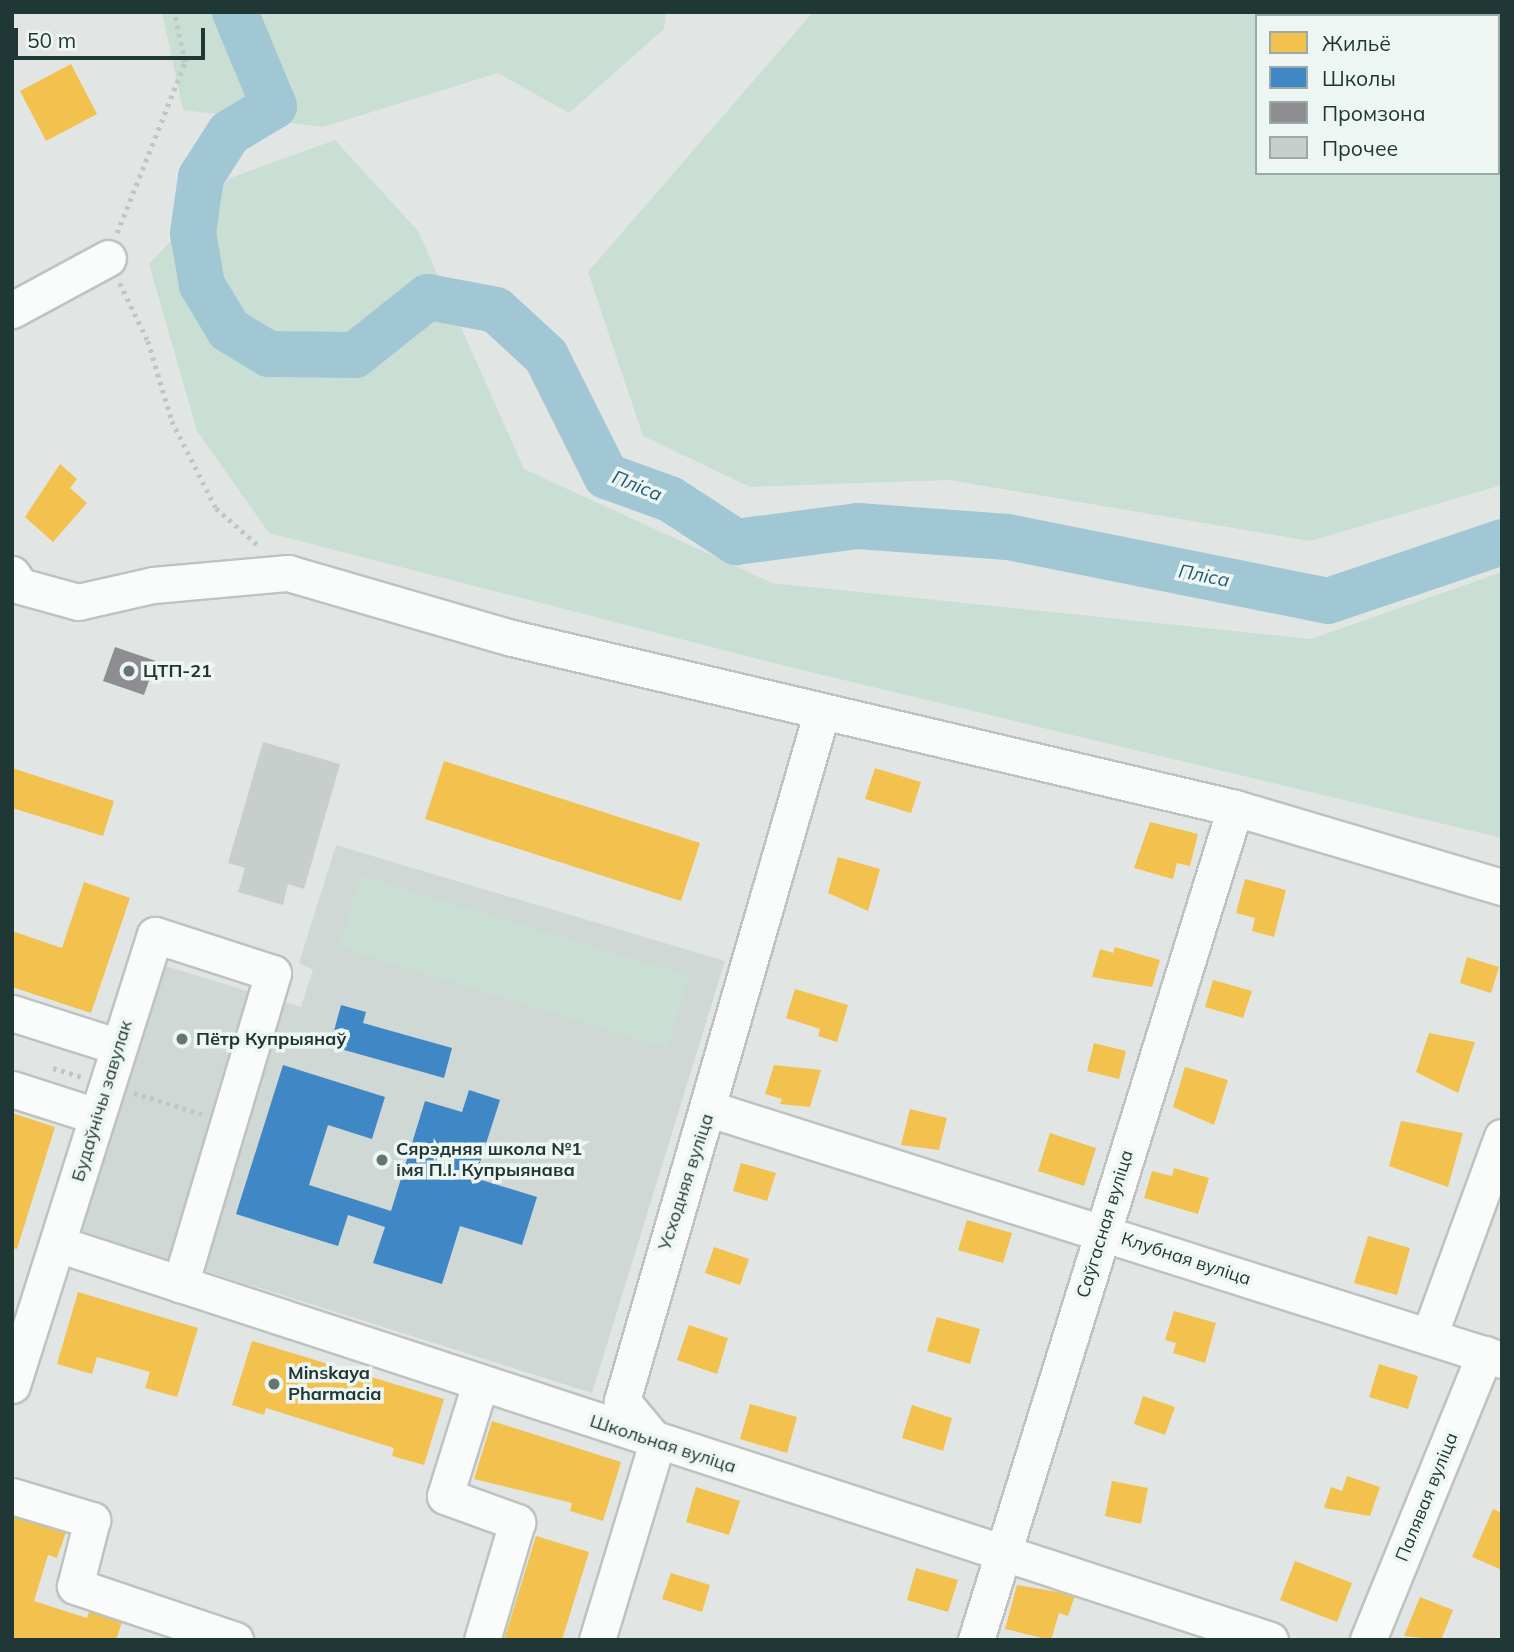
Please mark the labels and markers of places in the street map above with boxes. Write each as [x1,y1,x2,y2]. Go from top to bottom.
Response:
place label: ЦТП-21 [143,660,212,682]
marker: ЦТП-21 [121,663,137,679]
place label: Пётр Купрыянаў [196,1028,347,1050]
marker: Пётр Купрыянаў [174,1031,190,1047]
place label: Сярэдняя школа №1 імя П.І. Купрыянава [396,1139,582,1182]
marker: Сярэдняя школа №1 імя П.І. Купрыянава [374,1152,390,1168]
place label: Minskaya Pharmacia [288,1363,381,1406]
marker: Minskaya Pharmacia [266,1376,282,1392]

